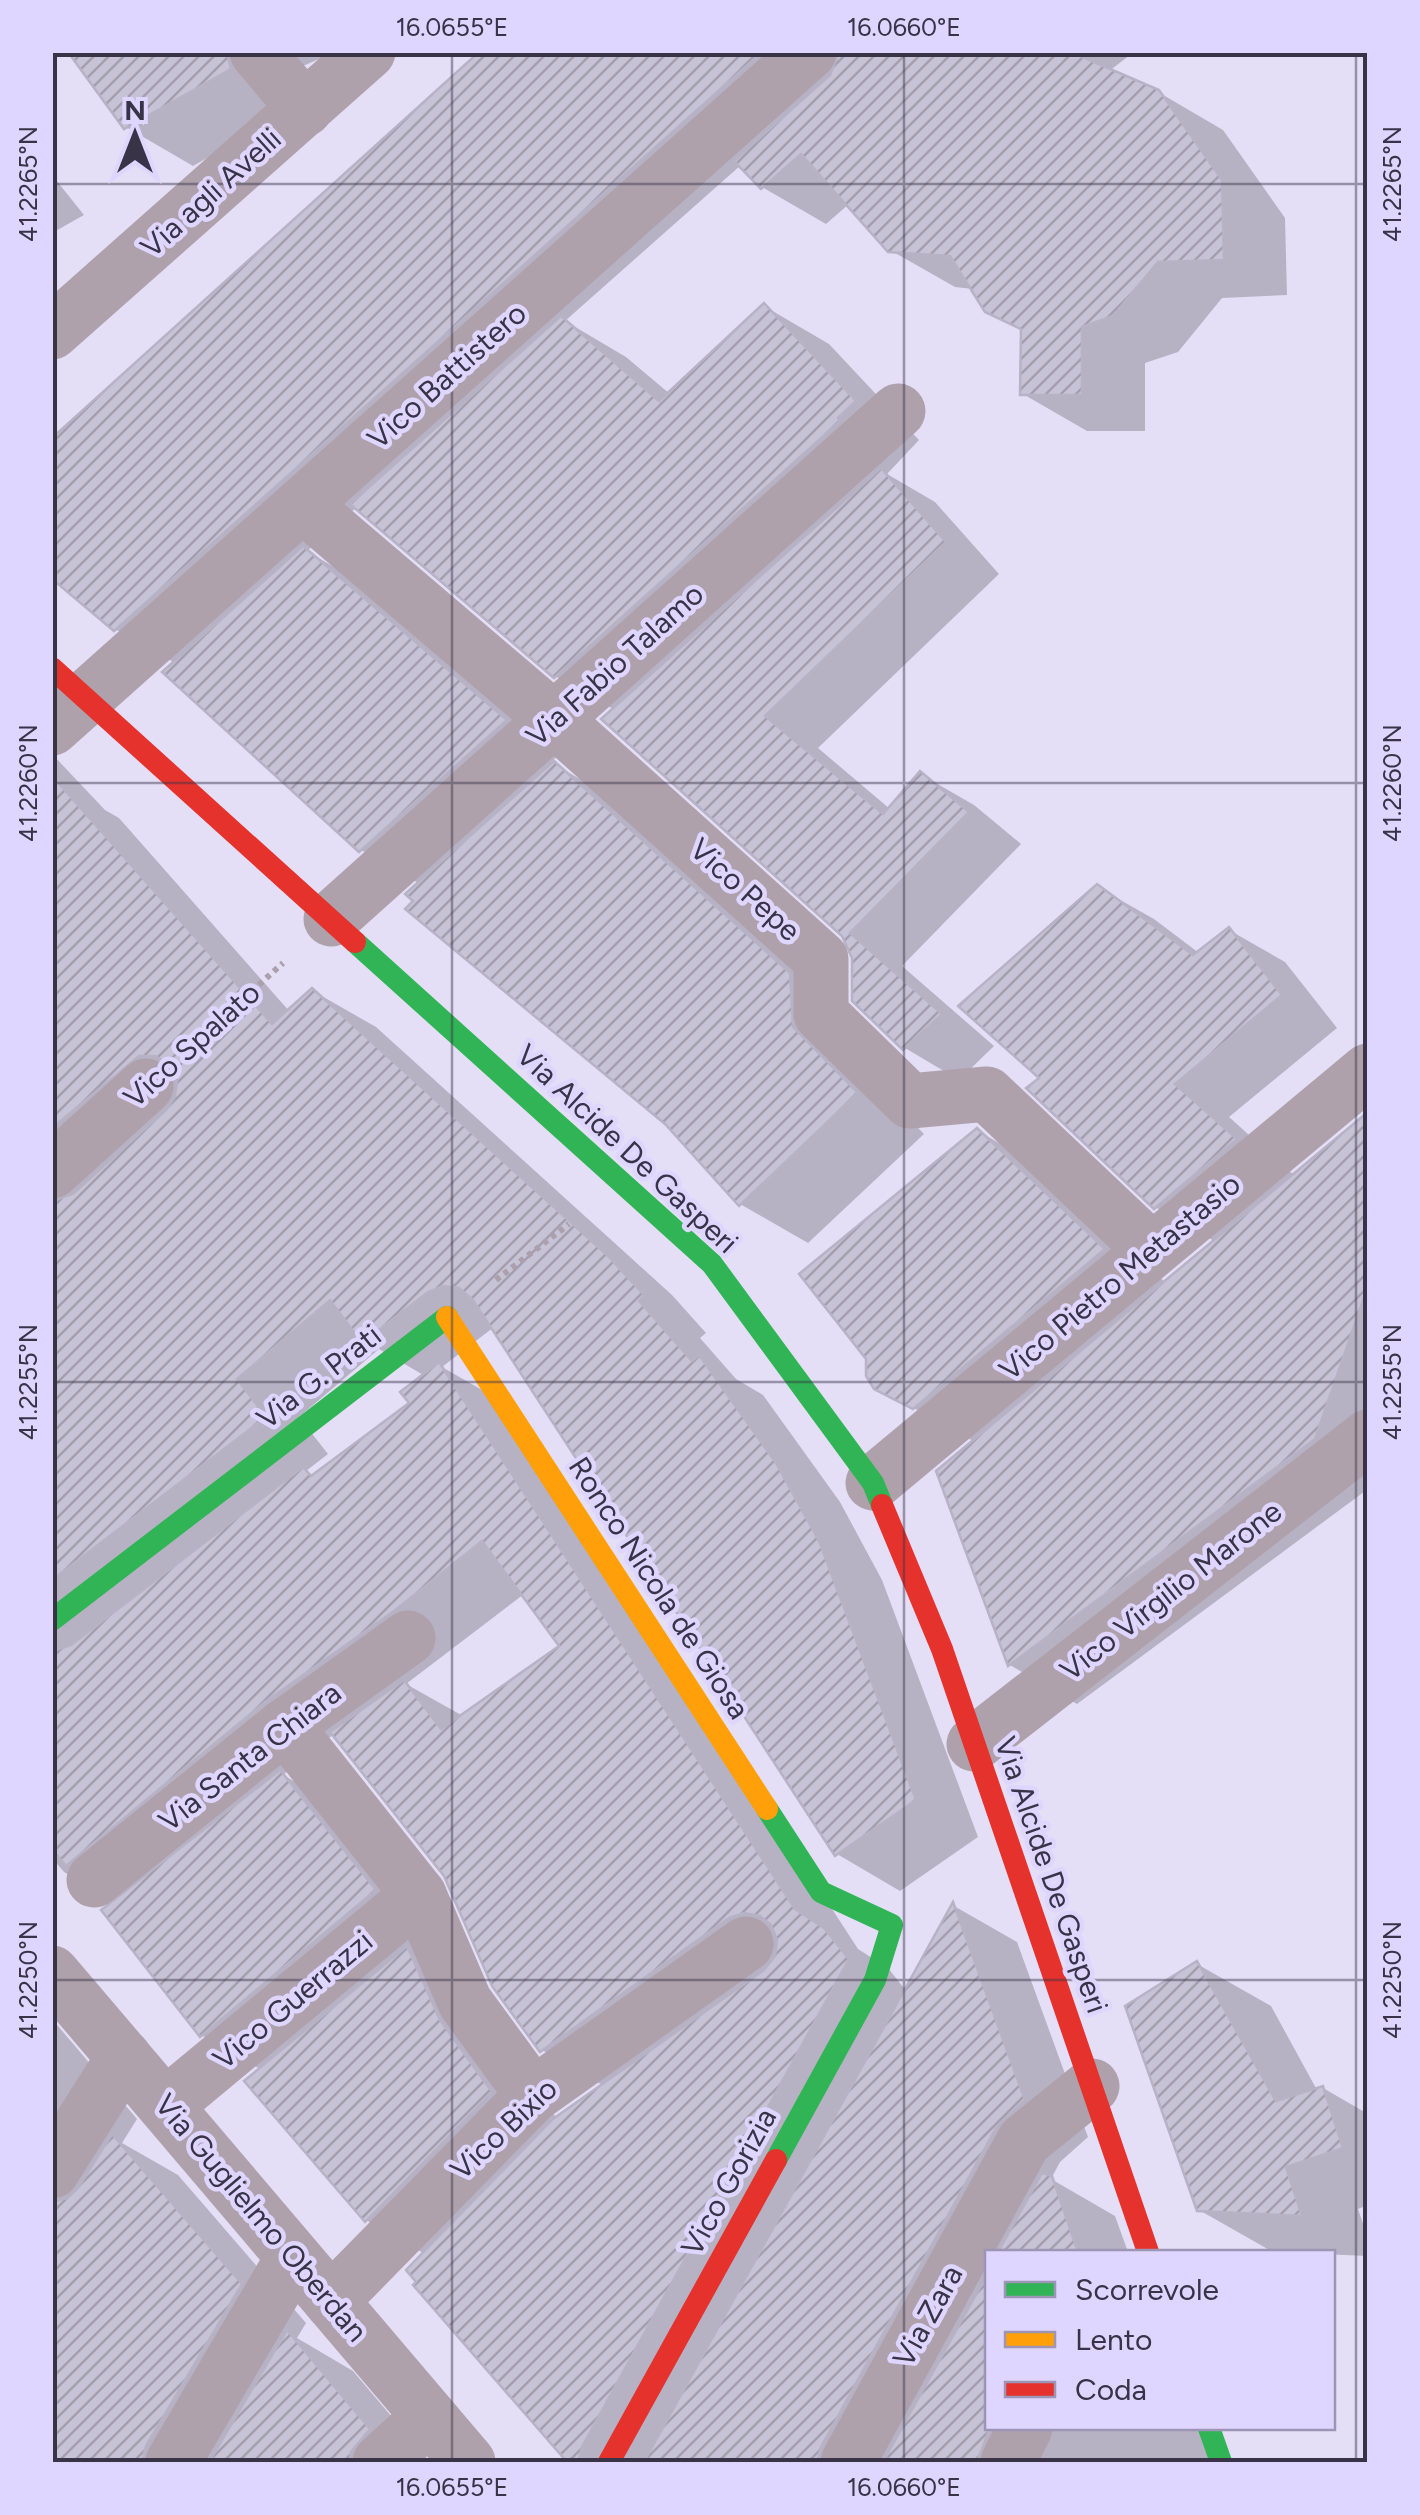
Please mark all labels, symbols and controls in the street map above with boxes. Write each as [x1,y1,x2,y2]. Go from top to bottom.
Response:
text: 16.0655°E [396,12,508,42]
text: 16.0660°E [847,12,961,42]
north arrow [85,85,185,185]
text: N [124,93,146,127]
street label: Via agli Avelli [133,120,288,265]
text: 41.2265°N [13,126,43,242]
text: 41.2265°N [1377,126,1407,242]
street label: Vico Battistero [360,295,534,457]
street label: Via Fabio Talamo [518,575,711,754]
text: 41.2260°N [13,724,43,842]
text: 41.2260°N [1377,724,1407,842]
street label: Vico Pepe [682,830,808,949]
street label: Vico Spalato [116,974,268,1116]
street label: Via Alcide De Gasperi [509,1036,746,1261]
street label: Vico Pietro Metastasio [992,1165,1248,1388]
street label: Via G. Prati [249,1316,388,1437]
text: 41.2255°N [13,1324,43,1440]
text: 41.2255°N [1377,1324,1407,1440]
street label: Ronco Nicola de Giosa [561,1450,758,1726]
street label: Vico Virgilio Marone [1053,1493,1289,1689]
street label: Via Santa Chiara [151,1674,348,1839]
street label: Via Alcide De Gasperi [987,1732,1116,2018]
text: 41.2250°N [13,1921,43,2039]
text: 41.2250°N [1377,1921,1407,2039]
street label: Vico Guerrazzi [205,1922,380,2077]
street label: Vico Bixio [443,2070,565,2187]
street label: Via Guglielmo Oberdan [147,2086,376,2349]
street label: Vico Gorizia [673,2101,784,2262]
legend [985,2250,1335,2430]
street label: Via Zara [885,2258,971,2373]
text: Scorrevole [1075,2271,1219,2308]
text: Lento [1075,2321,1152,2358]
text: Coda [1075,2371,1147,2408]
text: 16.0655°E [396,2472,508,2502]
text: 16.0660°E [847,2472,961,2502]

